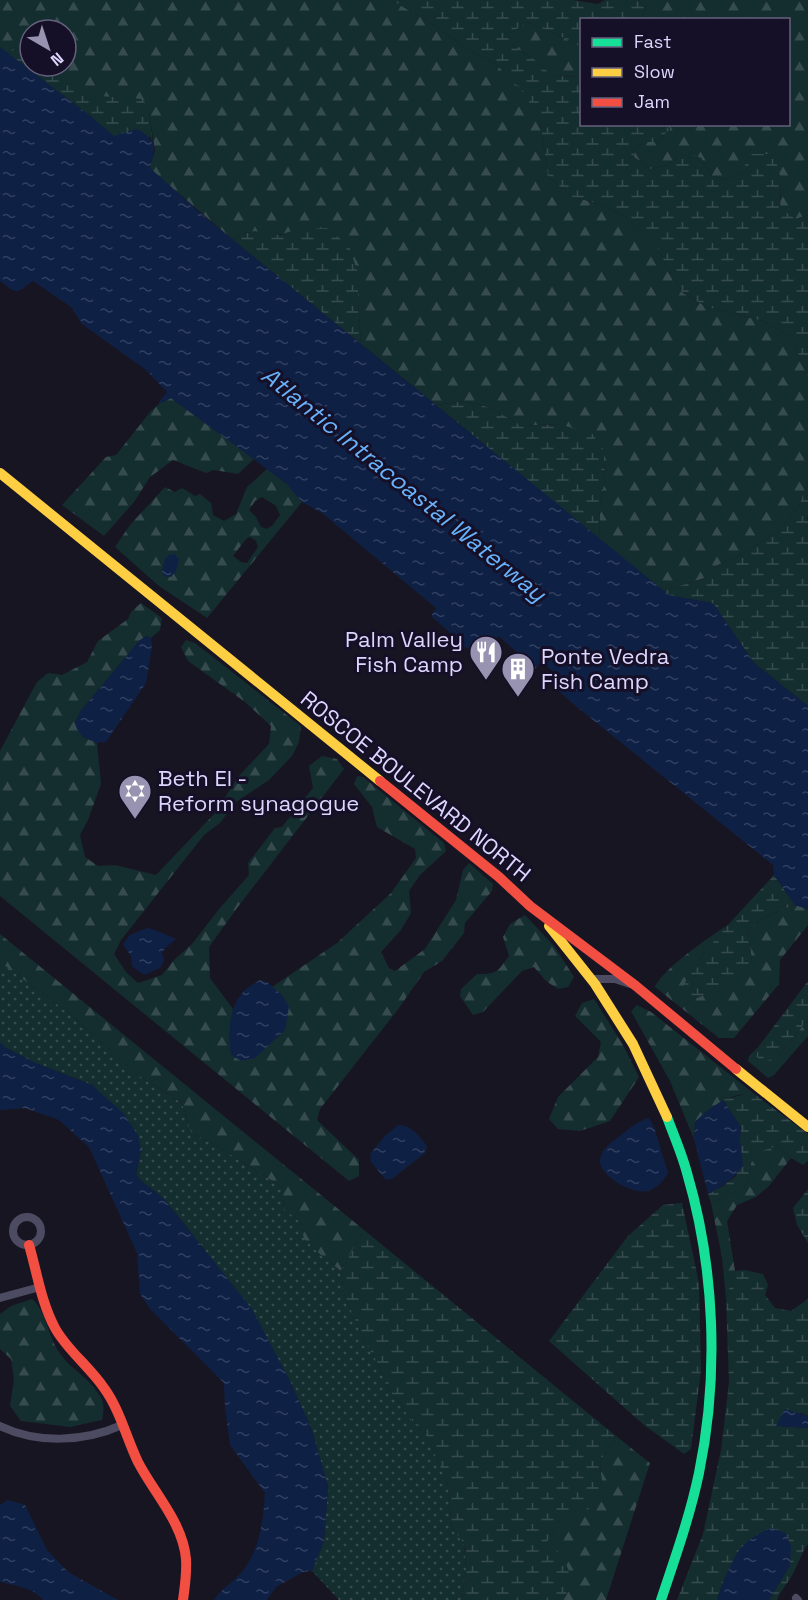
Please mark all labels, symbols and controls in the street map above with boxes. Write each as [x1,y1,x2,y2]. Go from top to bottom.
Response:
north arrow [18,18,78,78]
legend [580,18,790,126]
text: Fast [634,30,671,53]
text: N [46,48,68,71]
text: Slow [634,60,675,83]
text: Jam [634,90,670,113]
water label: Atlantic Intracoastal Waterway [255,360,554,609]
place label: Palm Valley Fish Camp [345,625,463,678]
restaurant icon: Palm Valley Fish Camp [468,634,504,681]
place label: Ponte Vedra Fish Camp [541,642,670,695]
building icon: Ponte Vedra Fish Camp [500,651,536,698]
street label: ROSCOE BOULEVARD NORTH [295,684,537,888]
place label: Beth El - Reform synagogue [158,764,359,817]
synagogue icon: Beth El - Reform synagogue [117,773,153,820]

